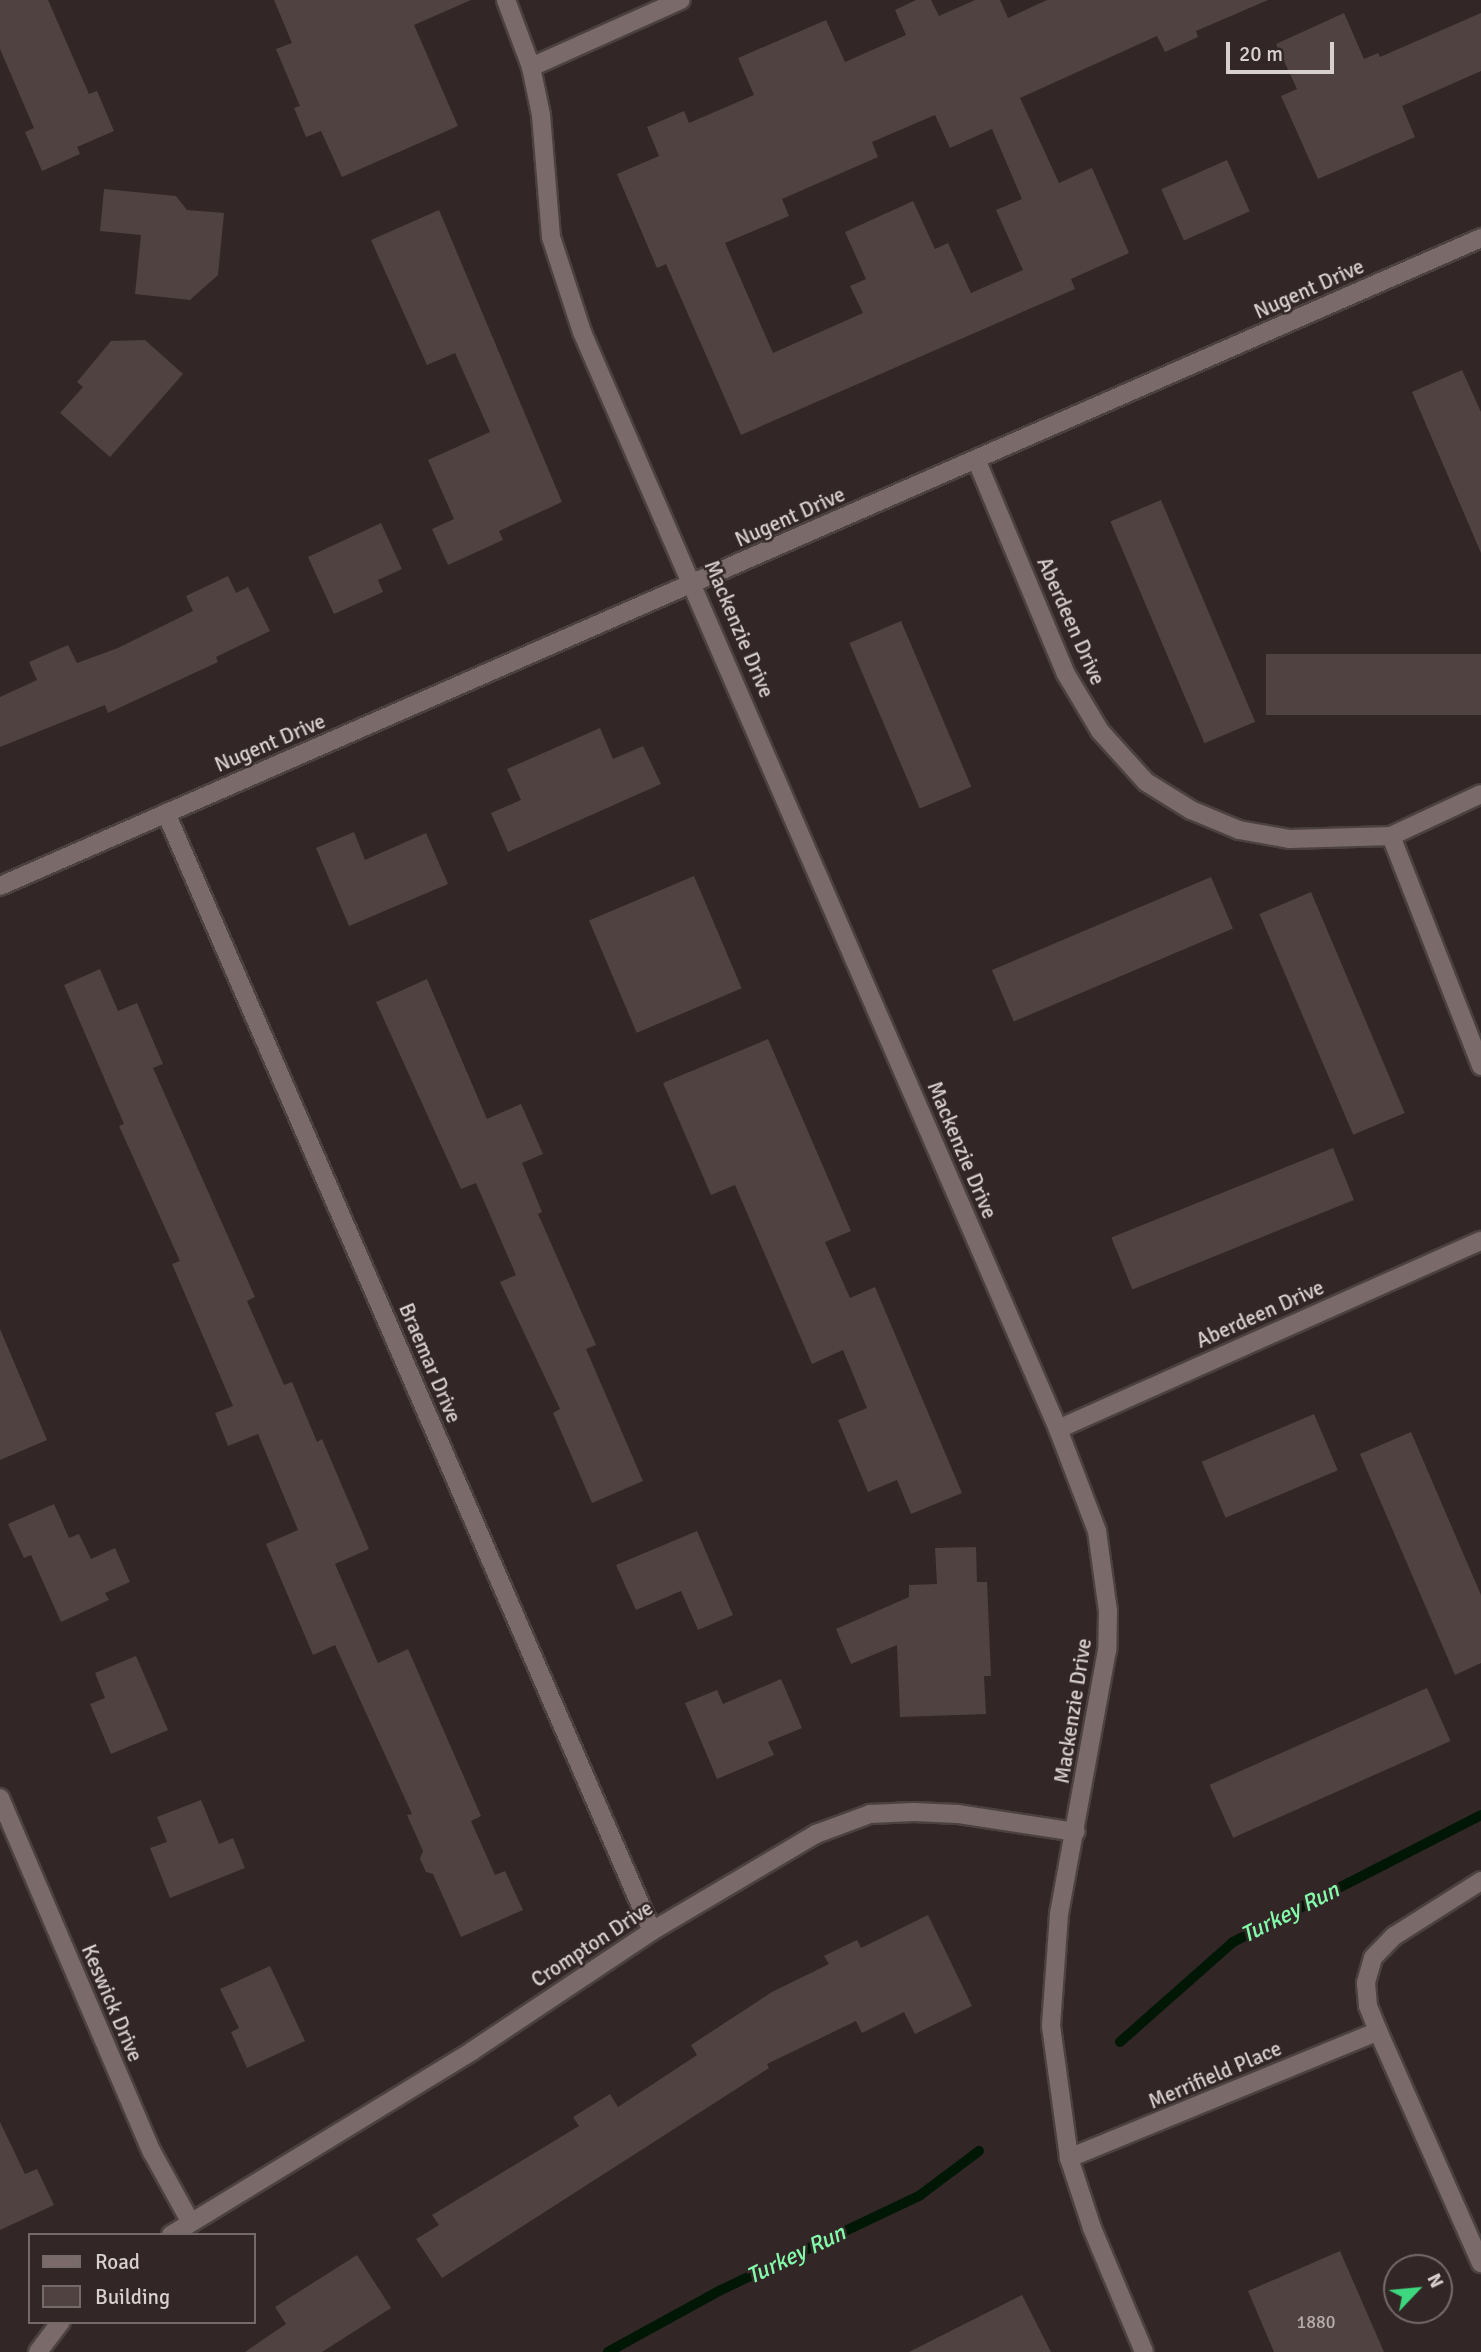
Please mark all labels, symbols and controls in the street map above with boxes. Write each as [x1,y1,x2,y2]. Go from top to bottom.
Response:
scale bar [1229,28,1338,72]
text: 20 m [1239,41,1283,67]
street label: Nugent Drive [1250,254,1368,324]
street label: Nugent Drive [731,482,849,552]
street label: Aberdeen Drive [1032,553,1110,689]
street label: Mackenzie Drive [699,557,779,701]
street label: Nugent Drive [211,708,329,778]
street label: Mackenzie Drive [922,1078,1002,1222]
street label: Aberdeen Drive [1192,1275,1328,1353]
street label: Braemar Drive [393,1299,467,1427]
street label: Mackenzie Drive [1049,1637,1097,1785]
water label: Turkey Run [1236,1876,1344,1950]
street label: Crompton Drive [526,1895,658,1993]
street label: Keswick Drive [76,1941,148,2065]
street label: Merrifield Place [1145,2036,1285,2114]
water label: Turkey Run [742,2219,850,2291]
legend [28,2233,256,2324]
text: Road [95,2249,140,2275]
north arrow [1383,2254,1453,2324]
text: N [1421,2269,1449,2292]
text: Building [95,2284,170,2310]
house number: 1880 [1297,2311,1335,2333]

